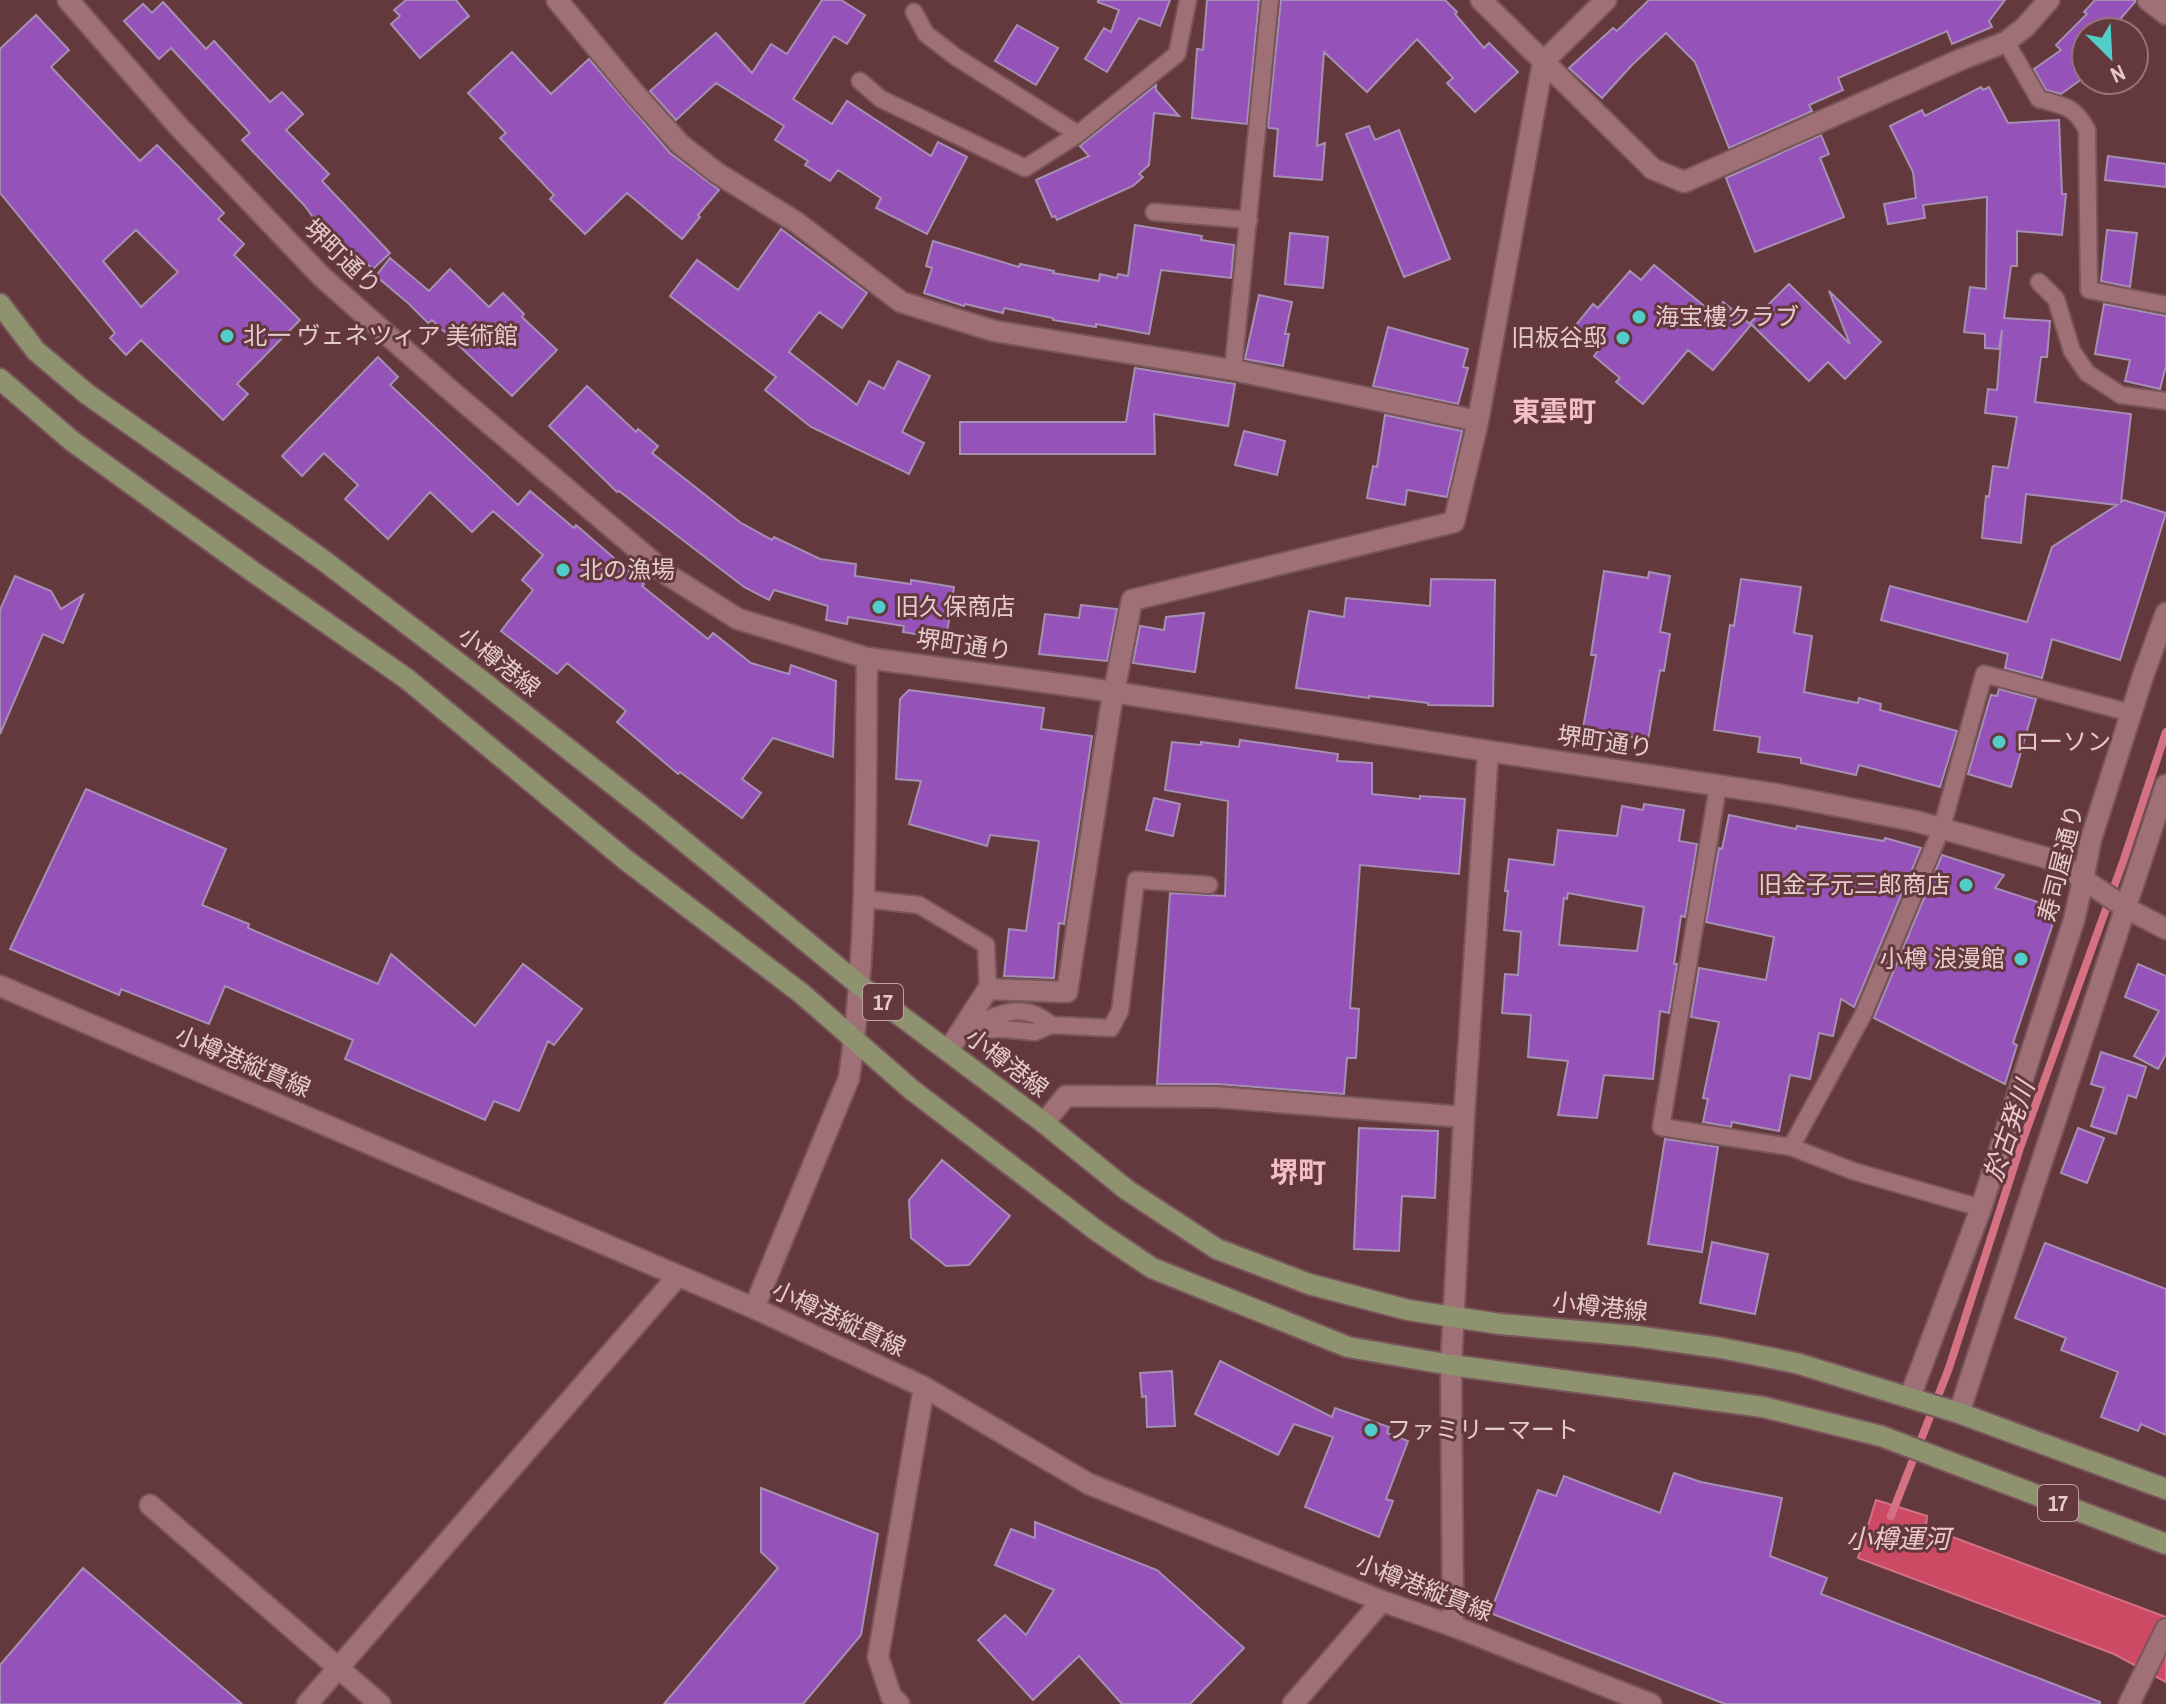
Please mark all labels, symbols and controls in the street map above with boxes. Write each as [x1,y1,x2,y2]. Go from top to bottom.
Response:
north arrow [2070,16,2150,96]
text: N [2106,58,2130,91]
street label: 堺町通り [297,211,388,301]
place label: 海宝樓クラブ [1655,300,1799,332]
marker: 海宝樓クラブ [1630,308,1648,326]
place label: 北一 ヴェネツィア 美術館 [243,319,518,351]
place label: 旧板谷邸 [1511,321,1607,353]
marker: 北一 ヴェネツィア 美術館 [218,327,236,345]
marker: 旧板谷邸 [1614,329,1632,347]
district label: 東雲町 [1512,392,1596,430]
place label: 北の漁場 [579,553,675,585]
marker: 北の漁場 [554,561,572,579]
place label: 旧久保商店 [895,590,1015,622]
marker: 旧久保商店 [870,598,888,616]
street label: 小樽港線 [452,619,547,703]
street label: 堺町通り [914,621,1014,667]
street label: 堺町通り [1555,718,1655,764]
place label: ローソン [2015,725,2111,757]
marker: ローソン [1990,733,2008,751]
street label: 寿司屋通り [2030,801,2090,925]
place label: 旧金子元三郎商店 [1758,868,1950,900]
marker: 旧金子元三郎商店 [1957,876,1975,894]
place label: 小樽 浪漫館 [1880,942,2005,974]
marker: 小樽 浪漫館 [2012,950,2030,968]
road number: 17 [863,984,903,1020]
street label: 小樽港縦貫線 [171,1018,316,1104]
street label: 小樽港線 [960,1021,1056,1104]
water label: 於古発川 [1975,1073,2043,1186]
district label: 堺町 [1270,1153,1326,1191]
street label: 小樽港縦貫線 [767,1273,911,1363]
street label: 小樽港線 [1551,1285,1650,1327]
place label: ファミリーマート [1387,1413,1579,1445]
marker: ファミリーマート [1362,1421,1380,1439]
road number: 17 [2038,1485,2078,1521]
water label: 小樽運河 [1846,1521,1955,1556]
street label: 小樽港縦貫線 [1351,1546,1497,1628]

